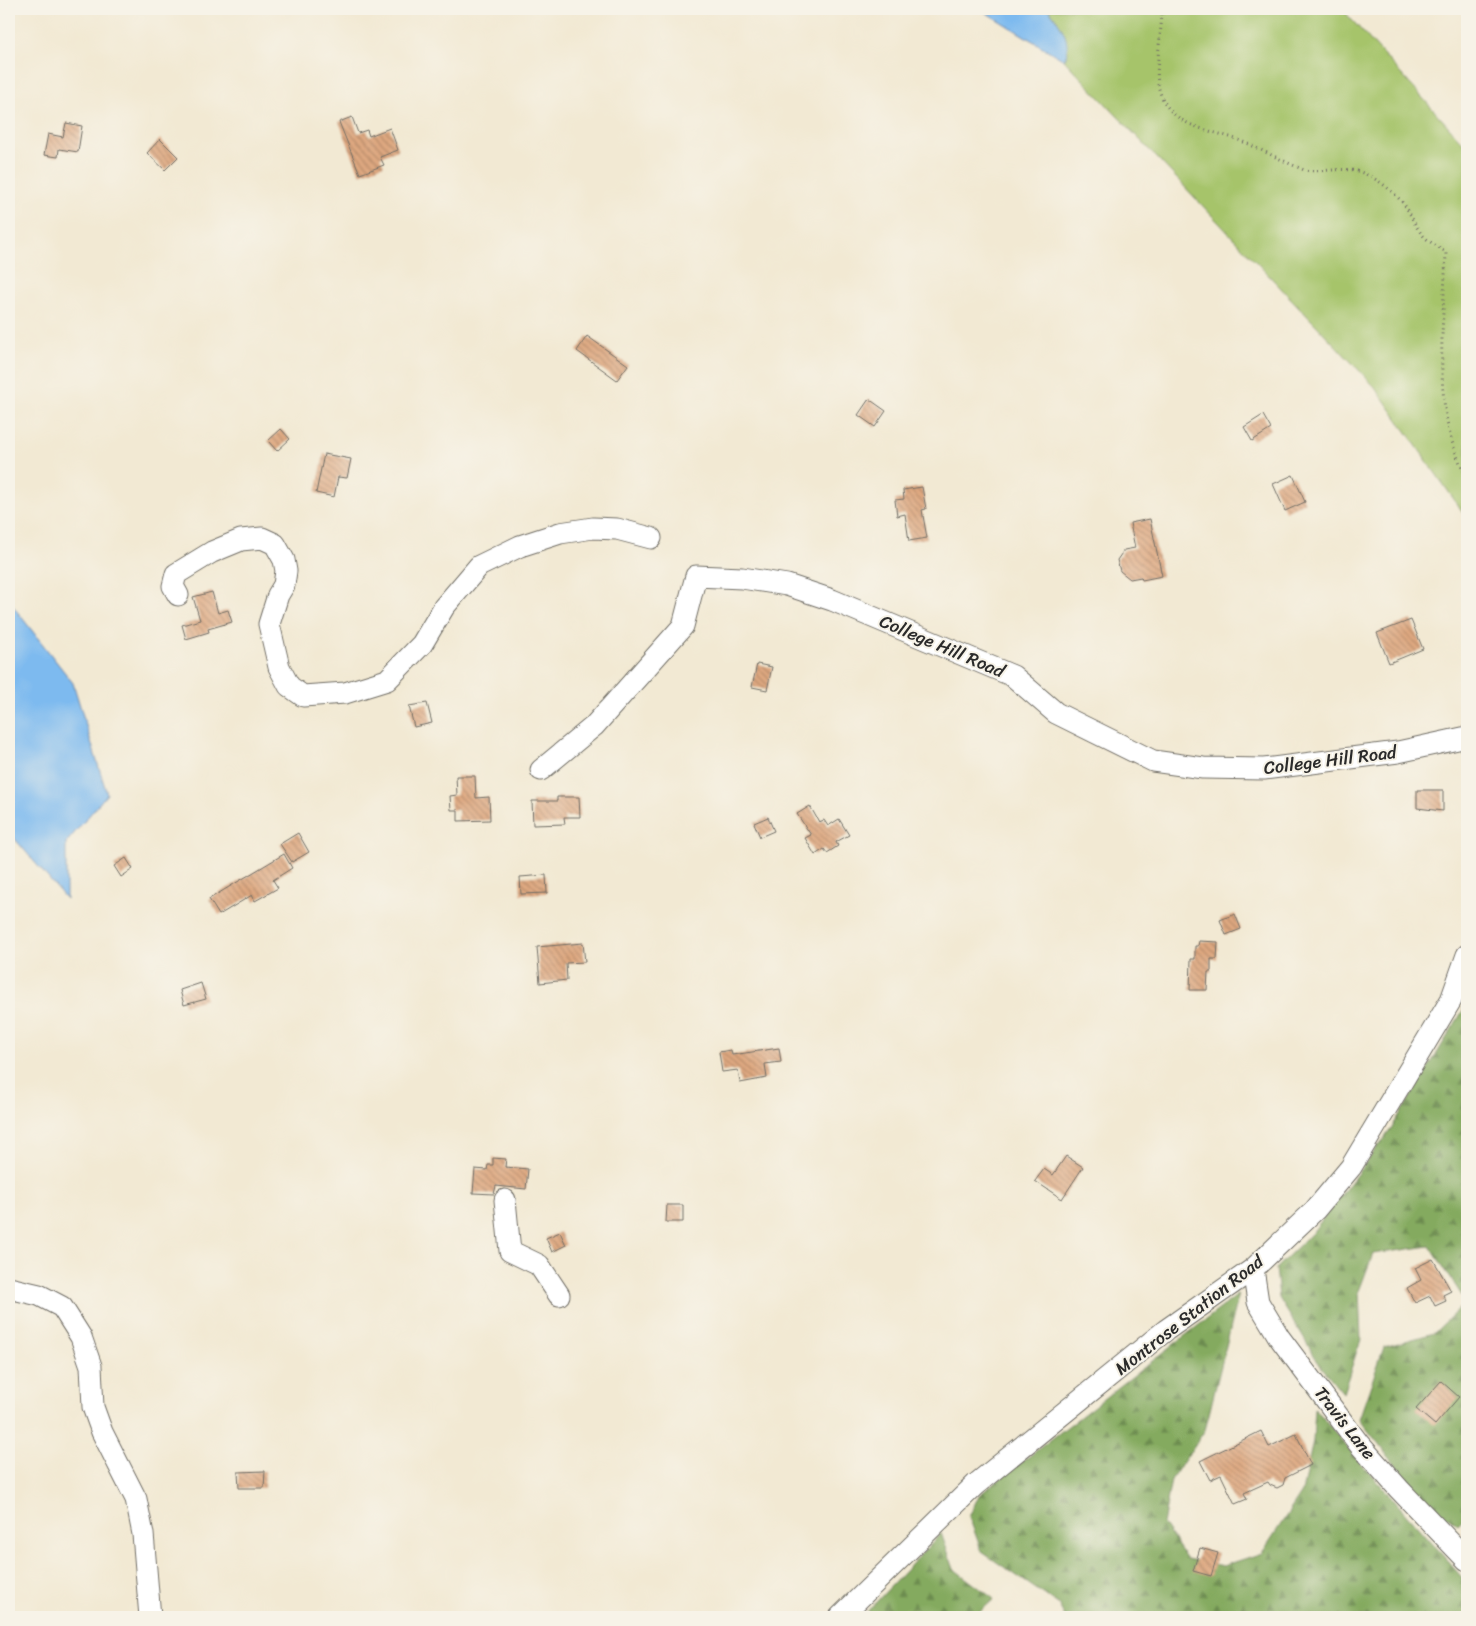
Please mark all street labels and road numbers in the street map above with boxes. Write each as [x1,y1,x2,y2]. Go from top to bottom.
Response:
street label: College Hill Road [874,605,1011,687]
street label: College Hill Road [1262,736,1400,784]
street label: Montrose Station Road [1107,1245,1272,1384]
street label: Travis Lane [1306,1379,1384,1467]

